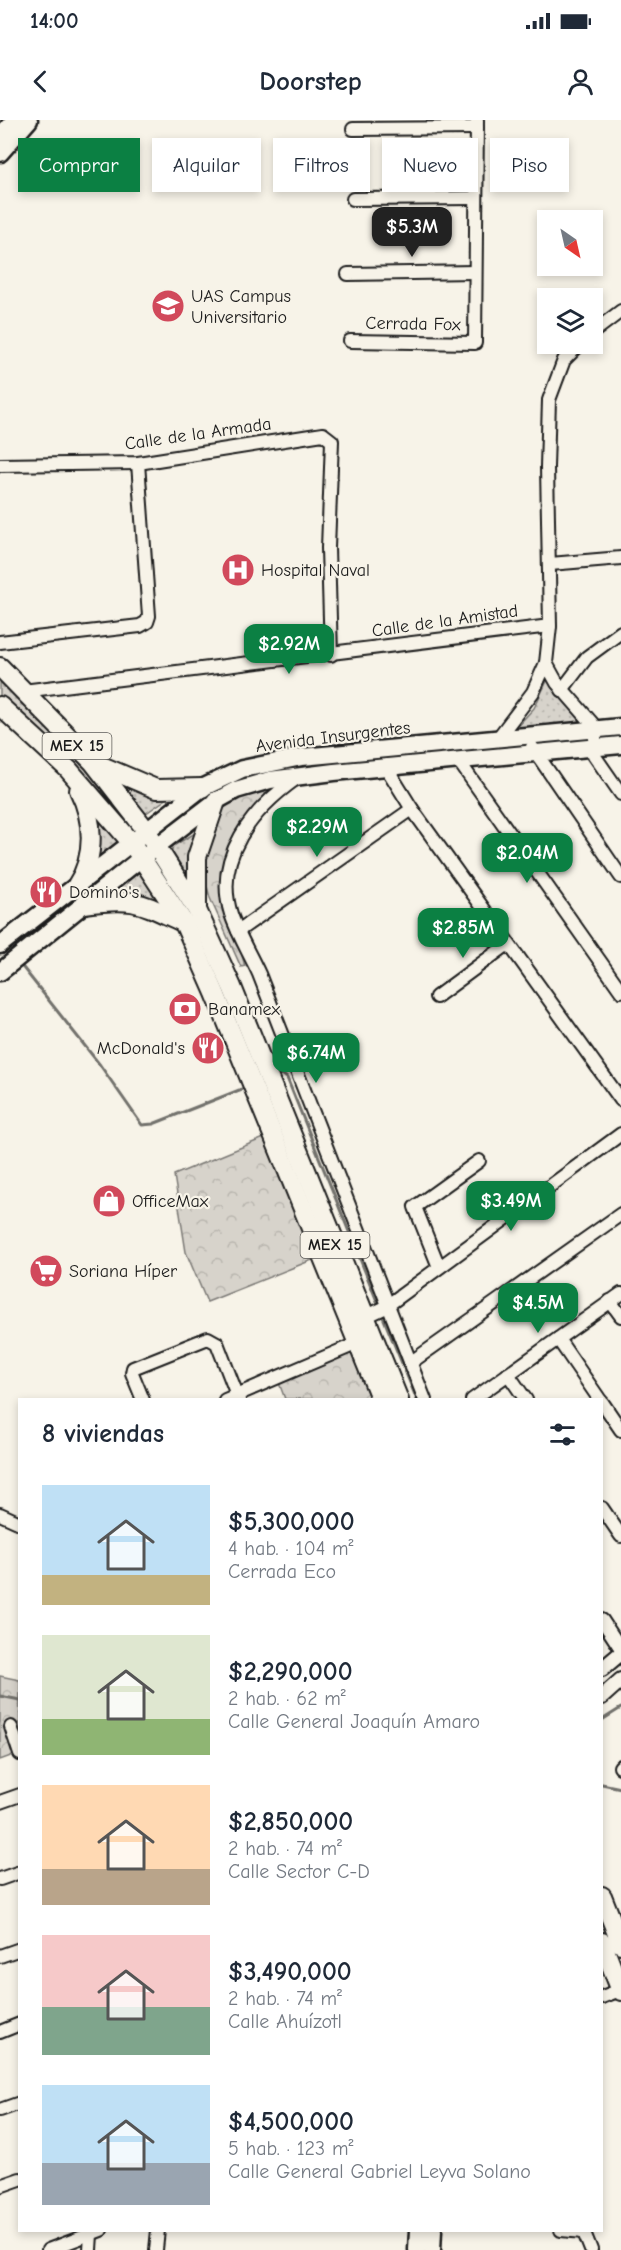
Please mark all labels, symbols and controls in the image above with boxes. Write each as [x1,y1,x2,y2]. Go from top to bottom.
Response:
text: 14:00 [30,8,78,34]
icon: back [24,65,57,98]
icon: person [564,65,597,98]
text: Doorstep [259,66,362,97]
chip: Comprar [18,138,140,192]
chip: Alquilar [152,138,261,192]
chip: Filtros [273,138,370,192]
chip: Nuevo [382,138,478,192]
chip: Piso [490,138,569,192]
pin: $5.3M [370,207,454,258]
north arrow [537,210,603,276]
map controls [537,210,603,354]
text: $5.3M [386,215,438,238]
place label: UAS Campus Universitario [191,286,291,328]
school or university icon: UAS Campus Universitario [150,288,186,324]
button: layers [537,288,603,354]
street label: Cerrada Fox [365,313,461,335]
street label: Calle de la Armada [123,413,273,455]
hospital icon: Hospital Naval [220,552,256,588]
place label: Hospital Naval [261,560,370,581]
street label: Calle de la Amistad [371,600,519,642]
pin: $2.92M [240,624,338,675]
text: $2.92M [258,632,320,655]
street label: Avenida Insurgentes [255,717,411,757]
road number: MEX 15 [42,733,112,759]
pin: $2.29M [268,807,366,858]
text: $2.29M [286,815,348,838]
pin: $2.04M [478,833,576,884]
text: $2.04M [496,841,558,864]
restaurant icon: Domino's [28,874,64,910]
place label: Domino's [69,882,139,903]
pin: $2.85M [414,908,512,959]
text: $2.85M [432,916,494,939]
bank icon: Banamex [167,991,203,1027]
place label: Banamex [208,999,281,1020]
restaurant icon: McDonald's [190,1030,226,1066]
pin: $6.74M [267,1033,365,1084]
place label: McDonald's [97,1038,185,1059]
text: $6.74M [286,1041,346,1064]
pin: $3.49M [462,1181,560,1232]
shop icon: OfficeMax [91,1183,127,1219]
text: $3.49M [480,1189,542,1212]
place label: OfficeMax [132,1191,209,1212]
road number: MEX 15 [300,1232,370,1258]
supermarket icon: Soriana Híper [28,1253,64,1289]
place label: Soriana Híper [69,1261,178,1282]
pin: $4.5M [496,1283,580,1334]
text: $4.5M [512,1291,564,1314]
icon: filters [546,1418,579,1451]
text: 8 viviendas [42,1419,164,1449]
text: $5,300,000 [228,1507,355,1537]
icon: home [90,1509,162,1581]
text: 4 hab. · 104 m² [228,1537,354,1560]
text: Cerrada Eco [228,1560,336,1583]
text: $2,290,000 [228,1657,353,1687]
icon: home [90,1659,162,1731]
text: 2 hab. · 62 m² [228,1687,346,1710]
text: Calle General Joaquín Amaro [228,1710,480,1733]
text: $2,850,000 [228,1807,353,1837]
icon: home [90,1809,162,1881]
text: 2 hab. · 74 m² [228,1837,342,1860]
text: Calle Sector C-D [228,1860,370,1883]
text: $3,490,000 [228,1957,352,1987]
icon: home [90,1959,162,2031]
text: 2 hab. · 74 m² [228,1987,342,2010]
text: Calle Ahuízotl [228,2010,342,2033]
text: $4,500,000 [228,2107,354,2137]
icon: home [90,2109,162,2181]
text: 5 hab. · 123 m² [228,2137,353,2160]
text: Calle General Gabriel Leyva Solano [228,2160,531,2183]

